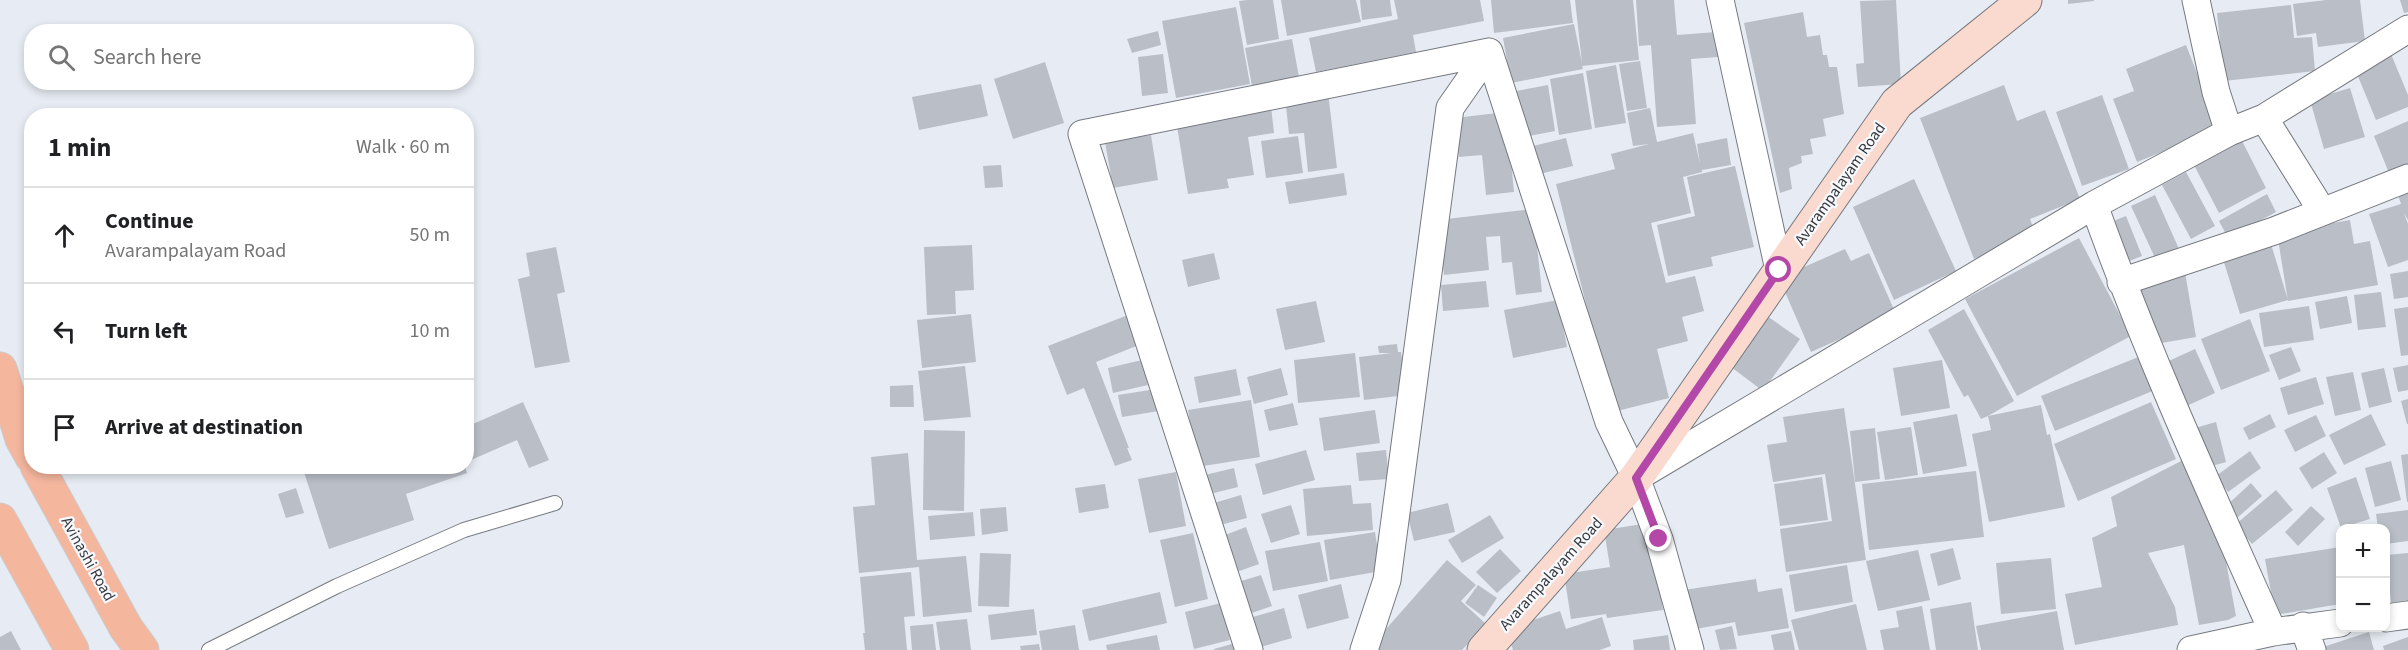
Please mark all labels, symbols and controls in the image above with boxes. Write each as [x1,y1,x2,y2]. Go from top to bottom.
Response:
search box [24,24,474,90]
icon: search [45,41,78,74]
text: Search here [93,41,201,73]
street label: Avarampalayam Road [1789,118,1891,250]
text: 1 min [48,129,111,166]
text: Walk · 60 m [356,133,450,161]
text: Continue [105,205,194,237]
icon: ahead [48,219,81,252]
text: 50 m [410,221,450,249]
text: Avarampalayam Road [105,237,286,265]
route start [1765,256,1791,282]
icon: left [48,315,81,348]
text: Turn left [105,315,187,347]
text: 10 m [410,317,450,345]
icon: arrive [48,411,81,444]
text: Arrive at destination [105,411,303,443]
street label: Avinashi Road [56,513,120,605]
street label: Avarampalayam Road [1494,513,1608,635]
map controls [2336,524,2390,632]
button: + [2336,524,2390,578]
route end [1645,525,1671,551]
button: − [2336,578,2390,632]

